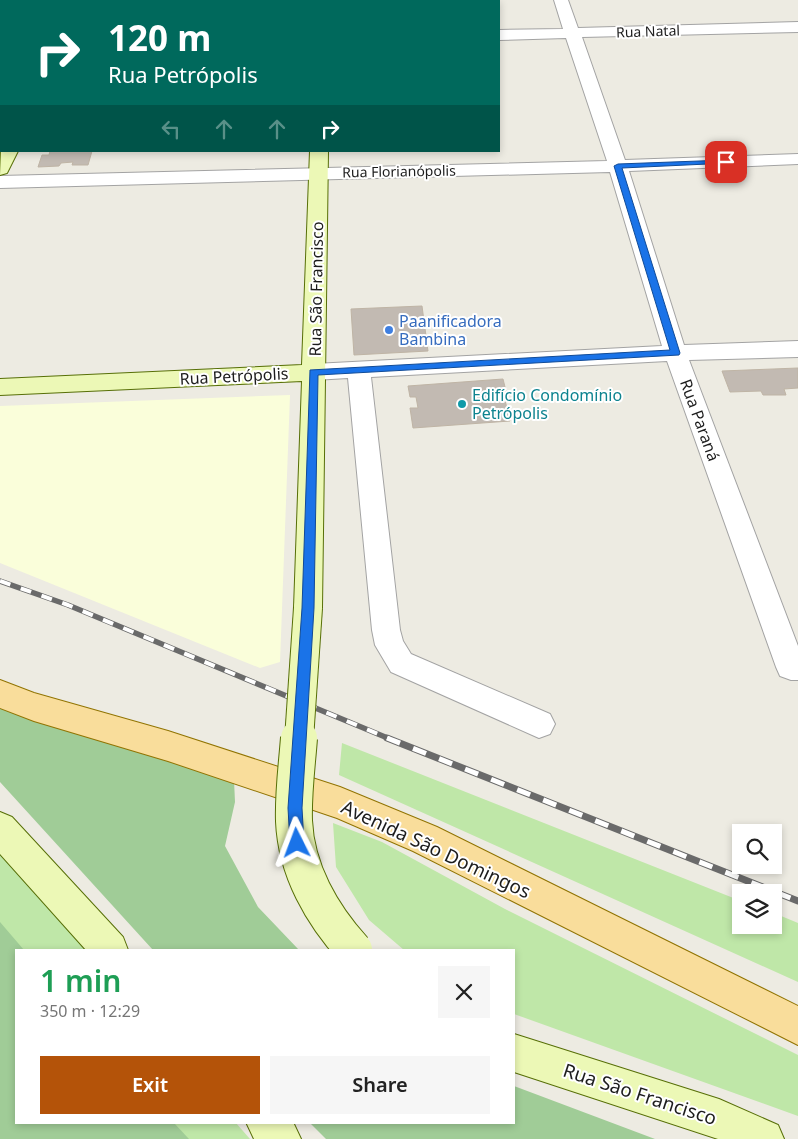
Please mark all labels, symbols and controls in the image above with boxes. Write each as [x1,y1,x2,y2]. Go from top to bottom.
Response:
text: 120 m [108,14,211,61]
icon: right [25,20,90,85]
street label: Rua Natal [616,20,680,42]
text: Rua Petrópolis [108,59,258,89]
icon: left [157,115,185,143]
icon: ahead [210,115,238,143]
icon: ahead [263,115,291,143]
icon: right [316,115,344,143]
pin [705,141,747,183]
icon: arrive [712,148,740,176]
street label: Rua Florianópolis [342,161,456,181]
street label: Rua São Francisco [304,221,328,357]
place label: Paanificadora Bambina [399,310,502,350]
marker: Paanificadora Bambina [383,324,395,336]
street label: Rua Petrópolis [179,362,289,390]
street label: Rua Paraná [675,376,725,464]
place label: Edifício Condomínio Petrópolis [472,384,622,424]
marker: Edifício Condomínio Petrópolis [456,398,468,410]
street label: Avenida São Domingos [337,794,535,904]
position arrow [270,816,322,868]
map controls [732,824,782,934]
button: search [732,824,782,874]
button: layers [732,884,782,934]
text: 1 min [40,960,121,1001]
button: close [438,966,490,1018]
text: 350 m · 12:29 [40,1000,140,1022]
button: Exit [40,1056,260,1114]
button: Share [270,1056,490,1114]
street label: Rua São Francisco [560,1057,720,1131]

